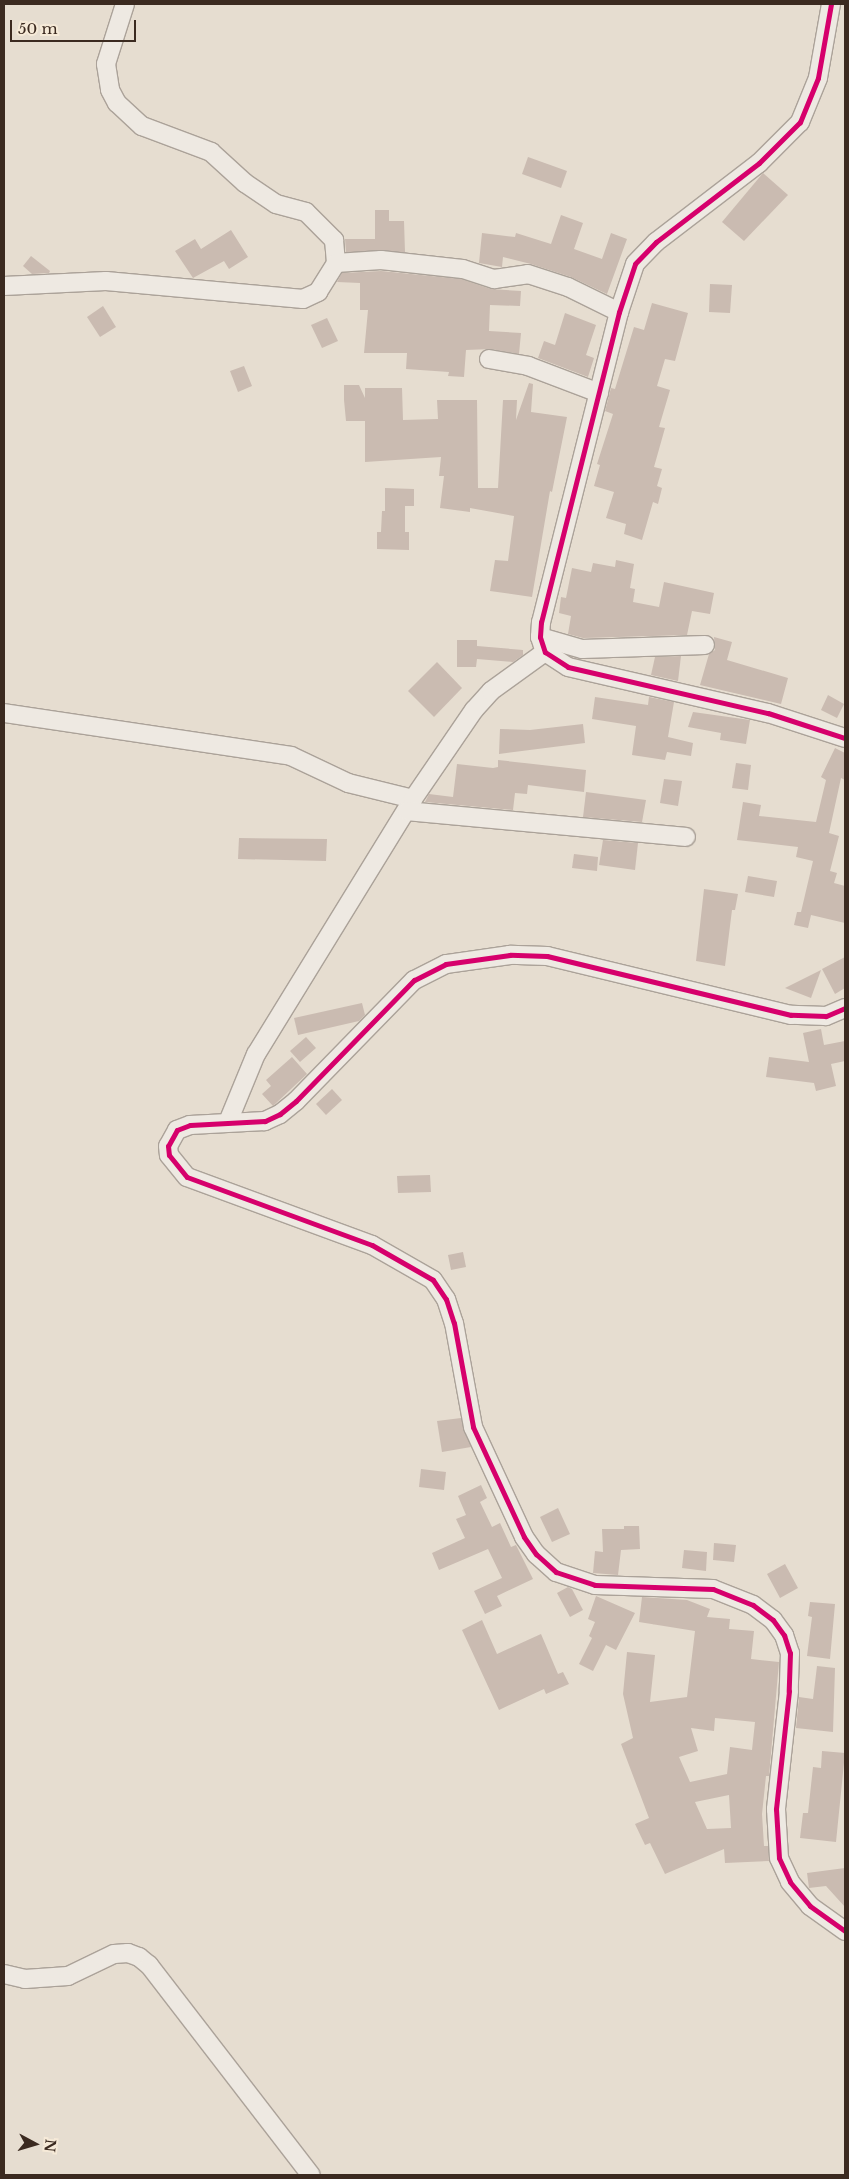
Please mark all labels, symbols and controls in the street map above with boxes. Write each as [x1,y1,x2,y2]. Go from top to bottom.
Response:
scale bar [12,10,139,42]
text: 50 m [18,19,58,38]
north arrow [10,2119,60,2169]
text: N [40,2138,60,2153]

